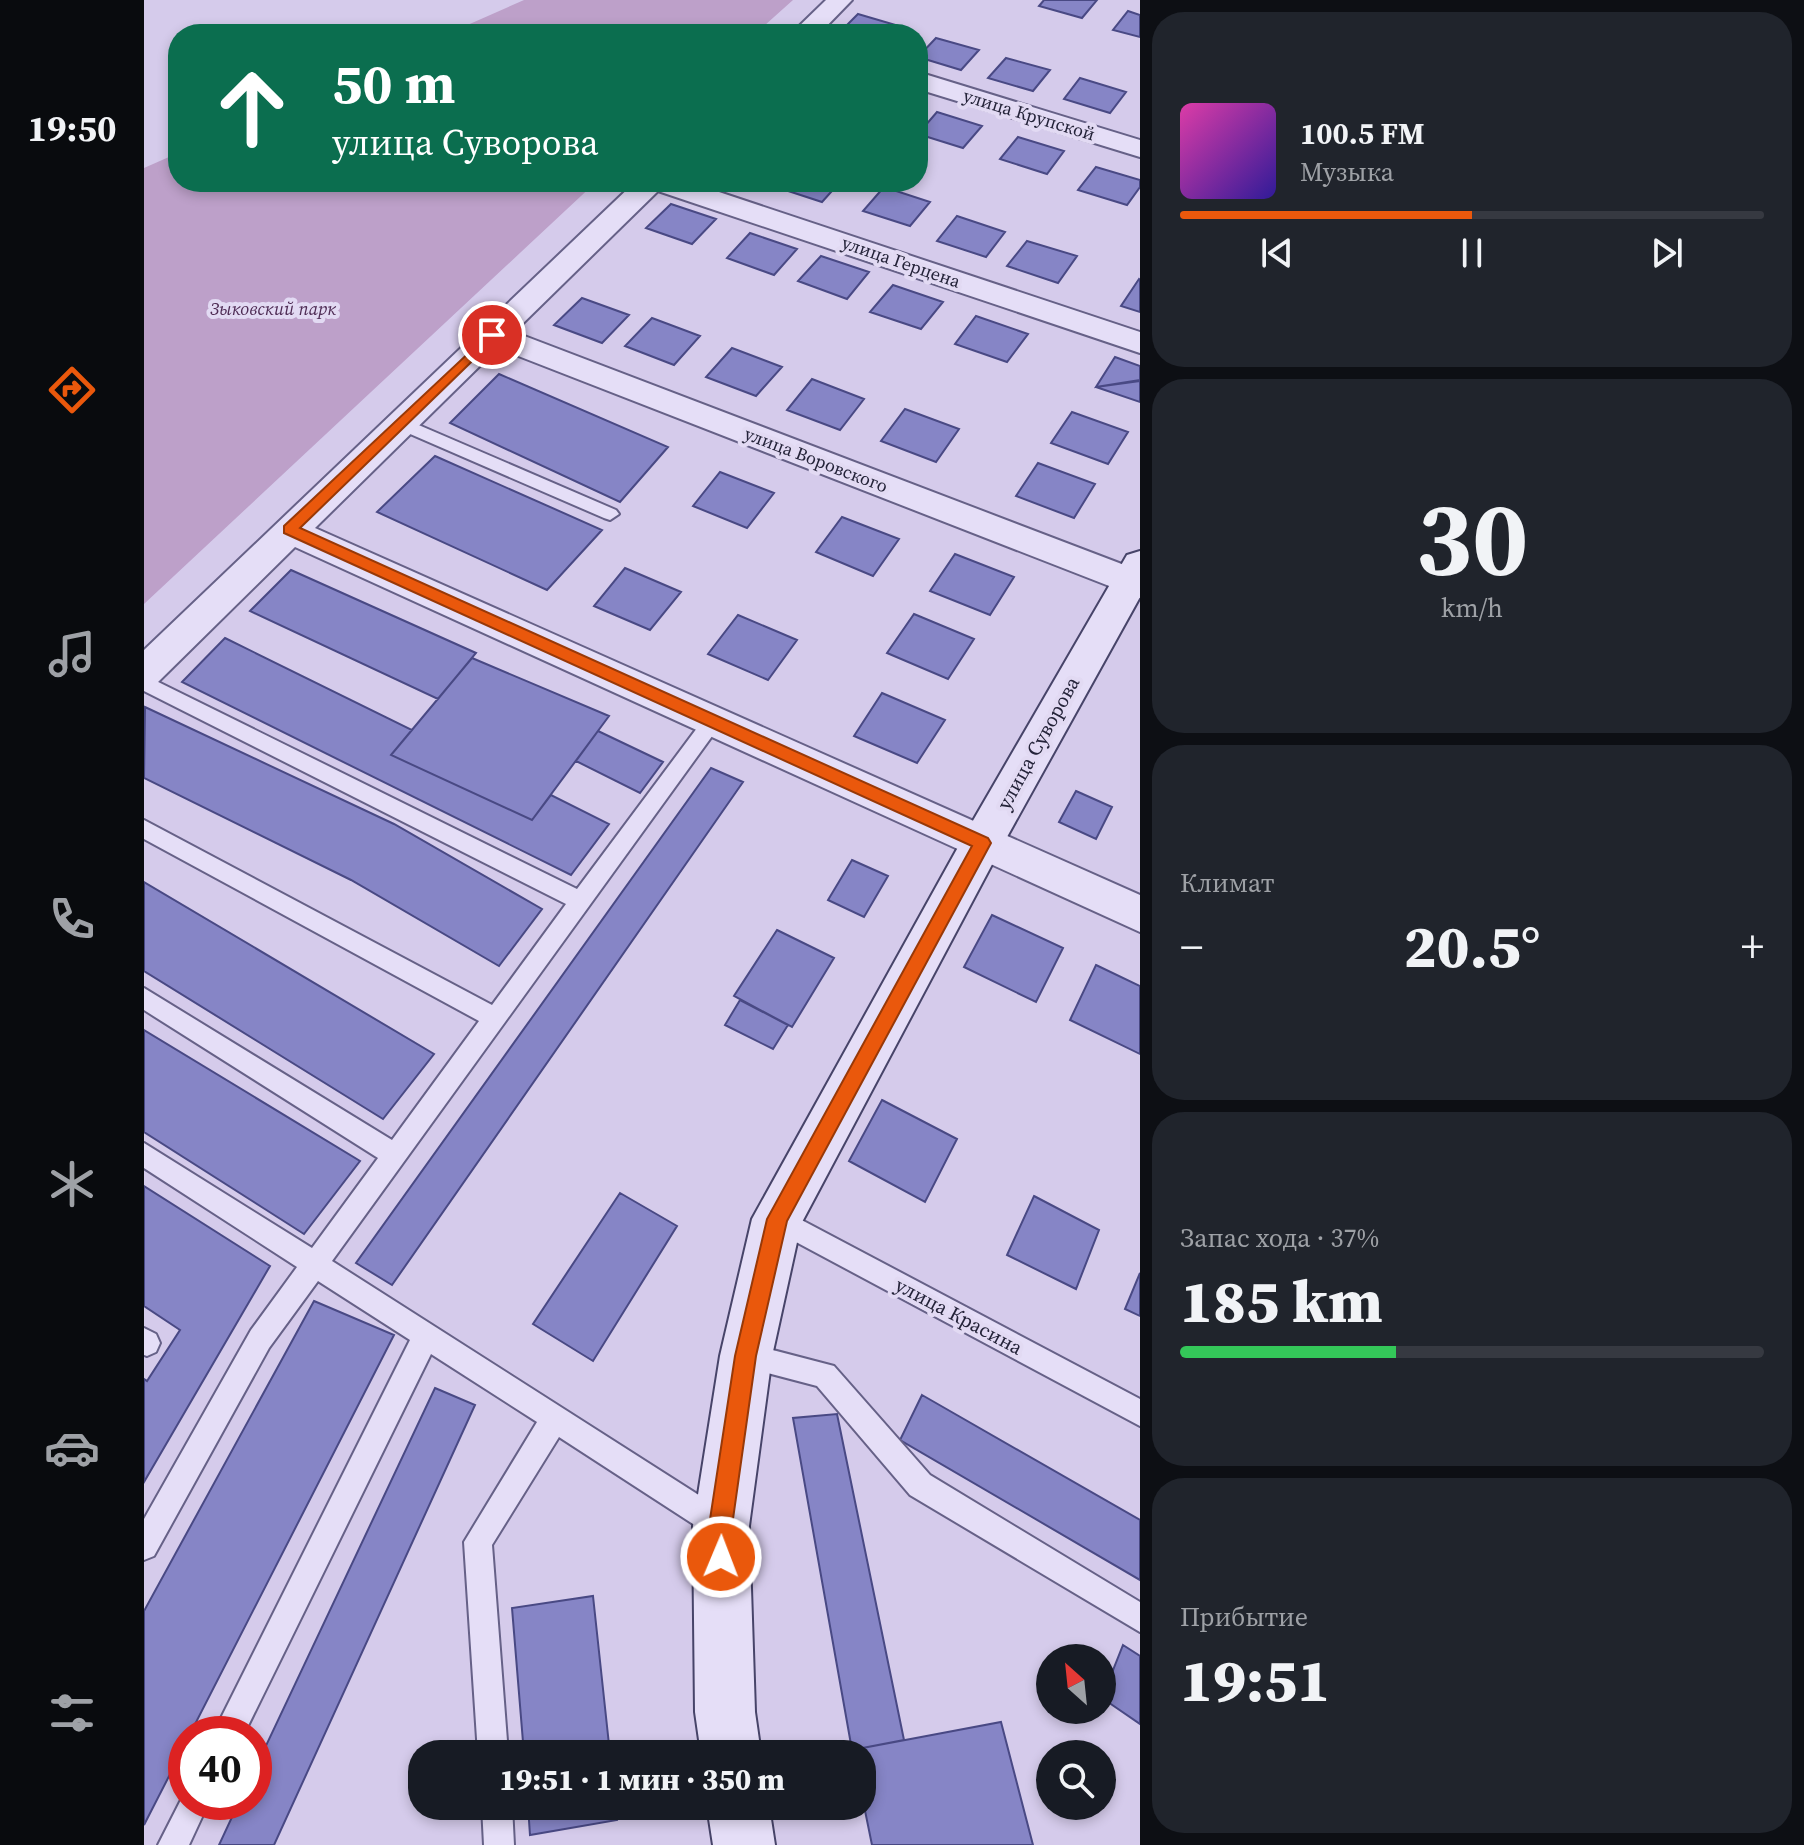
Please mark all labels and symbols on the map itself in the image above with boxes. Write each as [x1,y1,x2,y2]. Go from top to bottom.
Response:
street label: улица Крупской [960,83,1098,146]
street label: улица Герцена [838,230,965,294]
park label: Зыковский парк [210,296,336,321]
pin [458,301,526,369]
street label: улица Воровского [741,421,892,498]
street label: улица Суворова [990,671,1087,815]
street label: улица Красина [890,1271,1028,1362]
position arrow [679,1515,763,1599]
north arrow [1036,1644,1116,1724]
speed limit sign: 40 [168,1716,272,1820]

